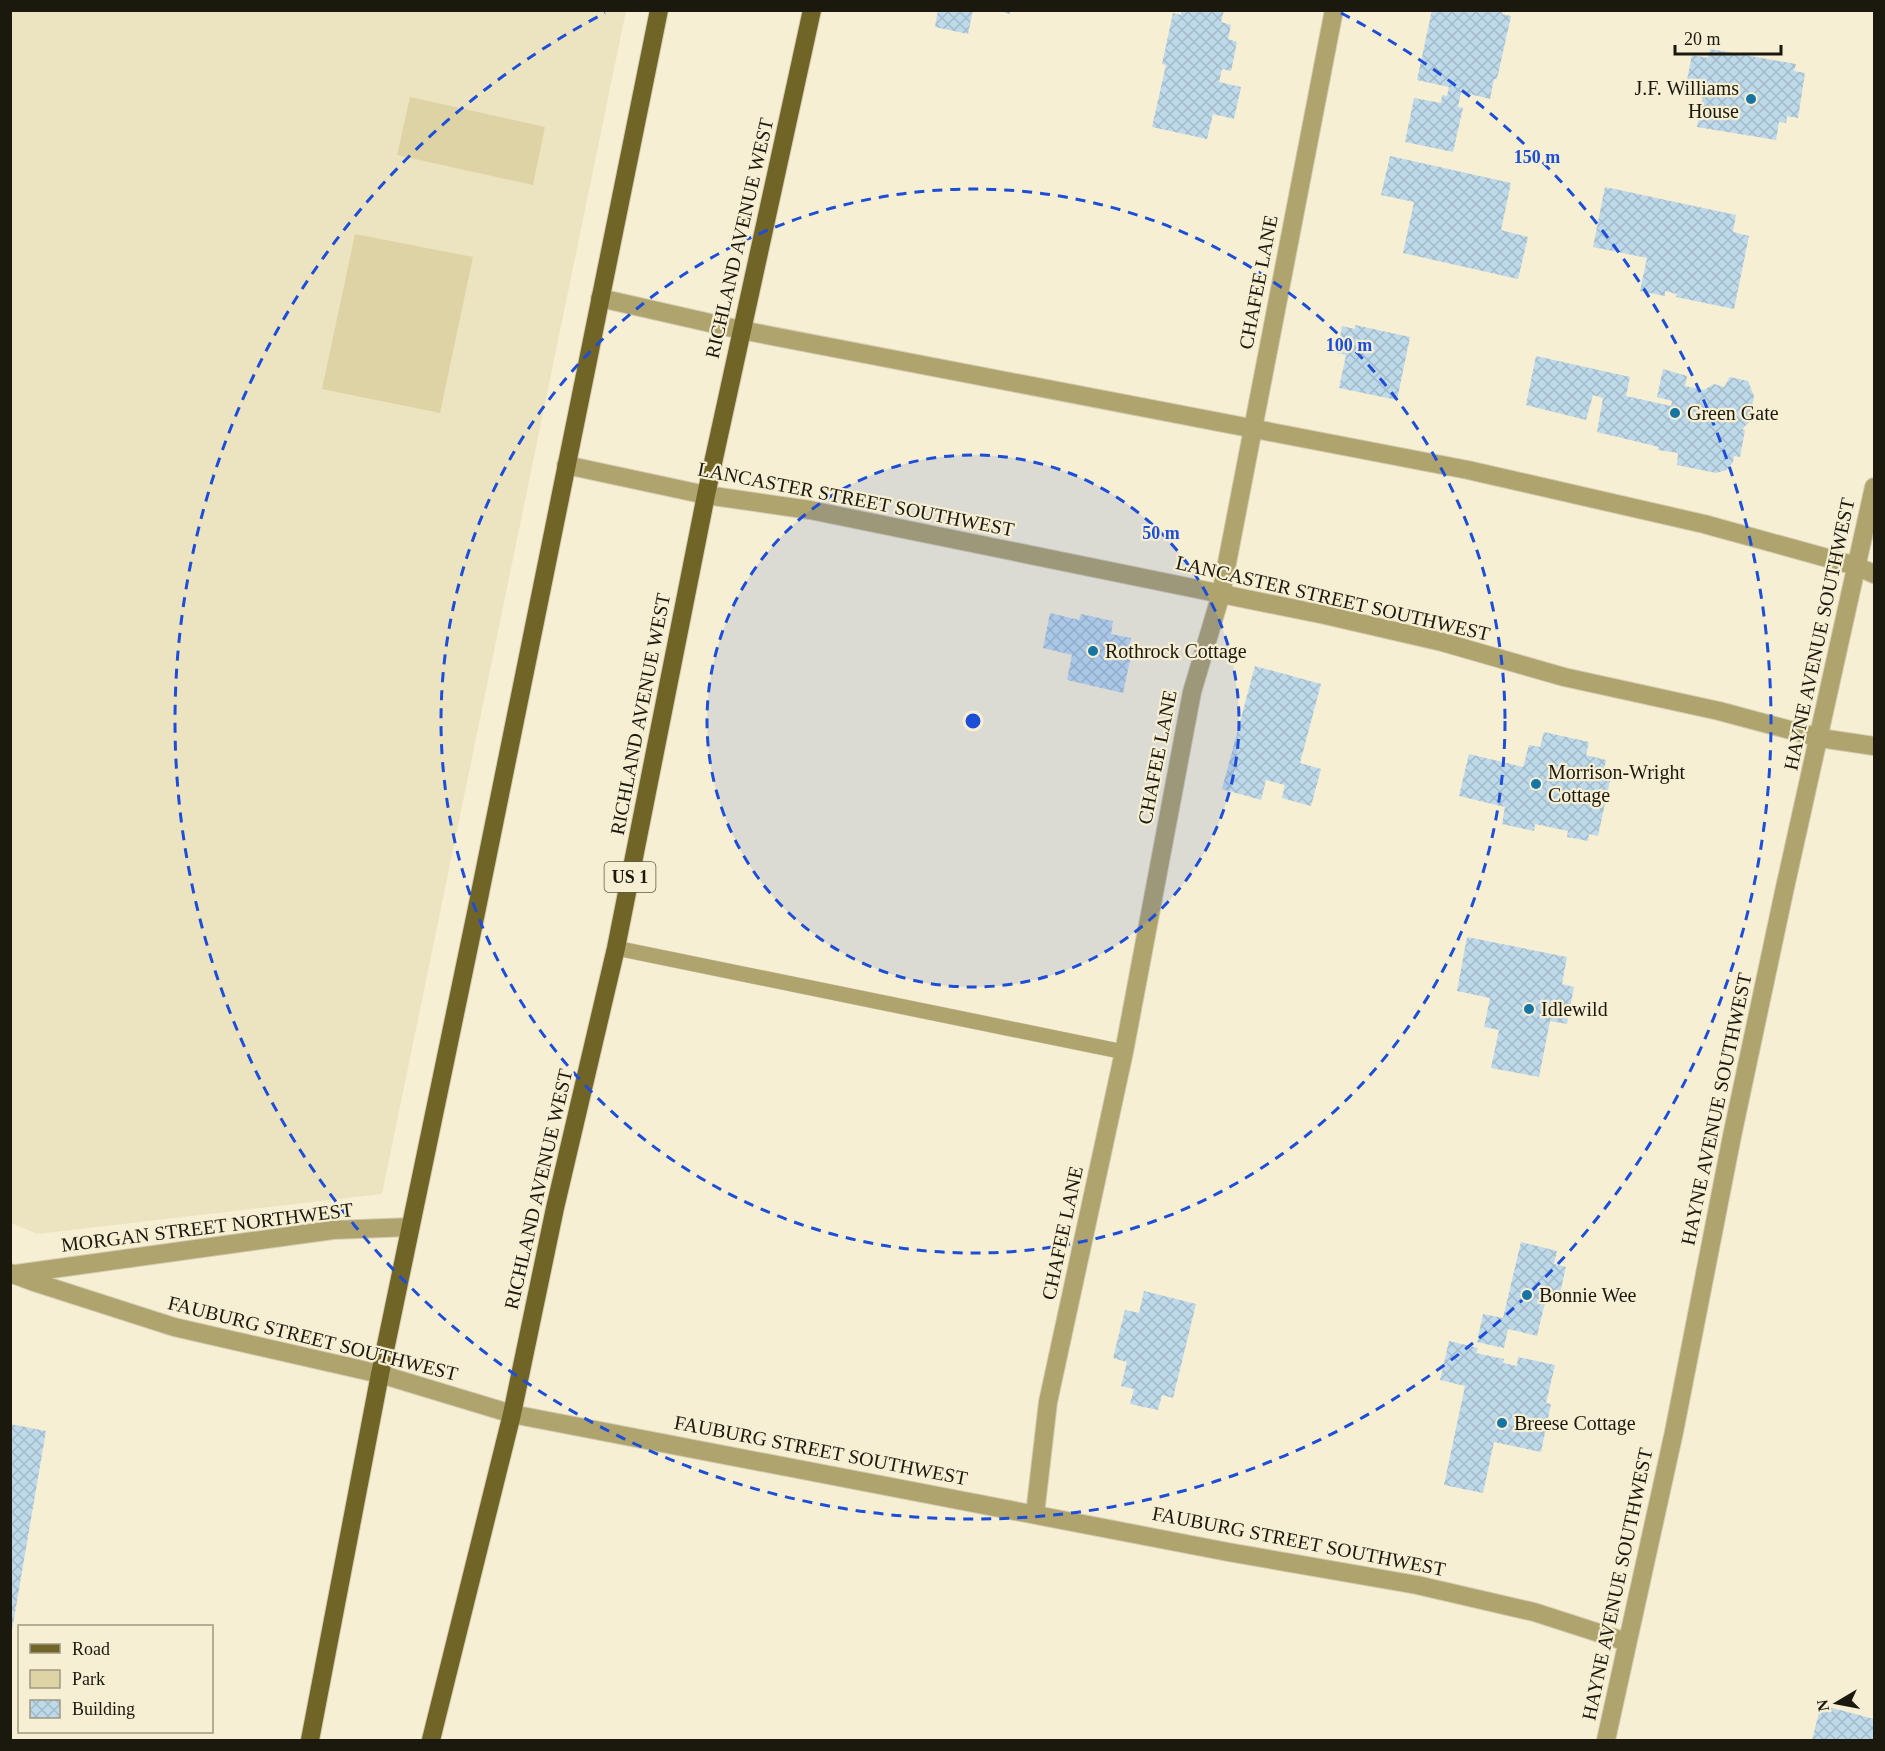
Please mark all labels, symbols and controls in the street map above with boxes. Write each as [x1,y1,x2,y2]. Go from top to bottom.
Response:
scale bar [1675,18,1782,56]
text: 20 m [1684,29,1721,49]
place label: J.F. Williams House [1635,77,1739,122]
marker: J.F. Williams House [1744,92,1758,106]
street label: RICHLAND AVENUE WEST [701,116,777,360]
text: 150 m [1514,147,1560,167]
street label: CHAFEE LANE [1234,213,1282,351]
text: 100 m [1326,335,1372,355]
place label: Green Gate [1687,402,1779,424]
marker: Green Gate [1668,406,1682,420]
street label: LANCASTER STREET SOUTHWEST [696,457,1016,541]
street label: HAYNE AVENUE SOUTHWEST [1779,496,1859,772]
text: 50 m [1142,523,1180,543]
street label: LANCASTER STREET SOUTHWEST [1174,551,1492,645]
street label: RICHLAND AVENUE WEST [606,591,674,837]
place label: Rothrock Cottage [1105,640,1247,663]
marker: Rothrock Cottage [1086,644,1100,658]
street label: CHAFEE LANE [1133,688,1181,826]
centre of rings [963,711,983,731]
place label: Morrison-Wright Cottage [1548,761,1685,807]
marker: Morrison-Wright Cottage [1529,777,1543,791]
road number: US 1 [604,862,656,892]
street label: HAYNE AVENUE SOUTHWEST [1676,971,1756,1247]
place label: Idlewild [1541,998,1608,1020]
marker: Idlewild [1522,1002,1536,1016]
street label: RICHLAND AVENUE WEST [500,1067,576,1311]
street label: CHAFEE LANE [1037,1164,1087,1302]
street label: MORGAN STREET NORTHWEST [60,1198,354,1256]
place label: Bonnie Wee [1539,1284,1637,1306]
marker: Bonnie Wee [1520,1288,1534,1302]
street label: FAUBURG STREET SOUTHWEST [166,1291,460,1385]
street label: FAUBURG STREET SOUTHWEST [673,1411,969,1489]
place label: Breese Cottage [1514,1412,1636,1435]
marker: Breese Cottage [1495,1416,1509,1430]
street label: HAYNE AVENUE SOUTHWEST [1577,1446,1657,1722]
street label: FAUBURG STREET SOUTHWEST [1151,1502,1447,1580]
legend [18,1625,213,1733]
text: Road [72,1639,110,1659]
text: Park [72,1669,105,1689]
north arrow [1807,1673,1867,1733]
text: N [1813,1698,1832,1713]
text: Building [72,1699,135,1719]

